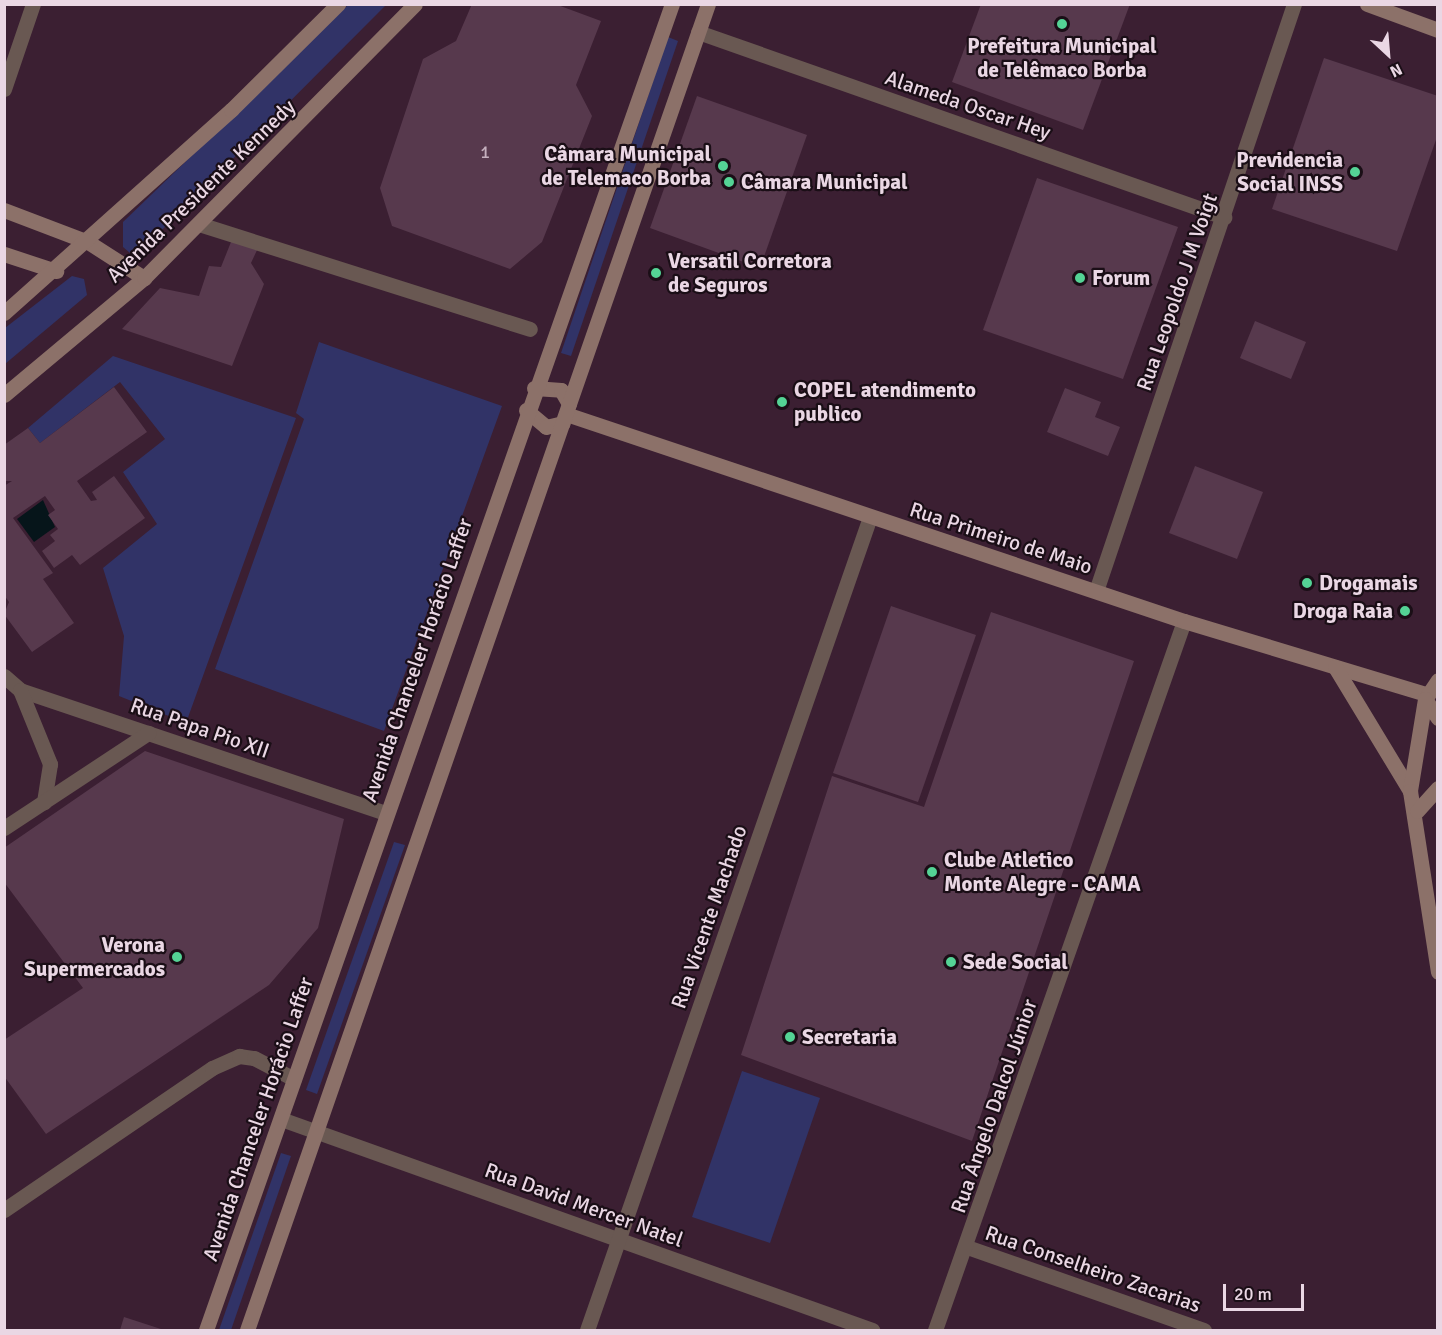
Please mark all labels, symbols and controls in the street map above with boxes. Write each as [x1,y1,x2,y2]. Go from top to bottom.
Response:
marker: Prefeitura Municipal de Telêmaco Borba [1055,17,1069,31]
north arrow [1358,24,1418,84]
place label: Prefeitura Municipal de Telêmaco Borba [967,33,1157,83]
text: N [1387,59,1405,82]
street label: Alameda Oscar Hey [882,65,1054,145]
street label: Avenida Presidente Kennedy [101,94,301,288]
house number: 1 [480,141,490,163]
place label: Câmara Municipal de Telemaco Borba [541,141,711,191]
place label: Previdencia Social INSS [1236,147,1343,197]
marker: Câmara Municipal de Telemaco Borba [716,159,730,173]
marker: Previdencia Social INSS [1348,165,1362,179]
place label: Câmara Municipal [741,169,908,195]
marker: Câmara Municipal [722,175,736,189]
street label: Rua Leopoldo J M Voigt [1131,190,1223,394]
place label: Versatil Corretora de Seguros [668,248,832,298]
place label: Forum [1092,265,1150,291]
marker: Versatil Corretora de Seguros [649,266,663,280]
marker: Forum [1073,271,1087,285]
place label: COPEL atendimento publico [794,377,976,427]
marker: COPEL atendimento publico [775,395,789,409]
street label: Rua Primeiro de Maio [906,497,1096,579]
street label: Avenida Chanceler Horácio Laffer [356,515,478,805]
place label: Drogamais [1319,570,1417,596]
marker: Drogamais [1300,576,1314,590]
place label: Droga Raia [1293,598,1393,624]
marker: Droga Raia [1398,604,1412,618]
street label: Rua Papa Pio XII [127,692,273,764]
street label: Rua Vicente Machado [666,822,752,1012]
place label: Clube Atletico Monte Alegre - CAMA [944,847,1141,897]
marker: Clube Atletico Monte Alegre - CAMA [925,865,939,879]
place label: Verona Supermercados [24,932,165,982]
place label: Sede Social [963,949,1068,975]
marker: Verona Supermercados [170,950,184,964]
marker: Sede Social [944,955,958,969]
street label: Avenida Chanceler Horácio Laffer [197,974,319,1264]
street label: Rua Ângelo Dalcol Júnior [946,996,1042,1216]
place label: Secretaria [802,1024,897,1050]
marker: Secretaria [783,1030,797,1044]
street label: Rua David Mercer Natel [481,1157,687,1253]
street label: Rua Conselheiro Zacarias [982,1220,1204,1318]
scale bar [1226,1272,1307,1310]
text: 20 m [1234,1283,1272,1305]

